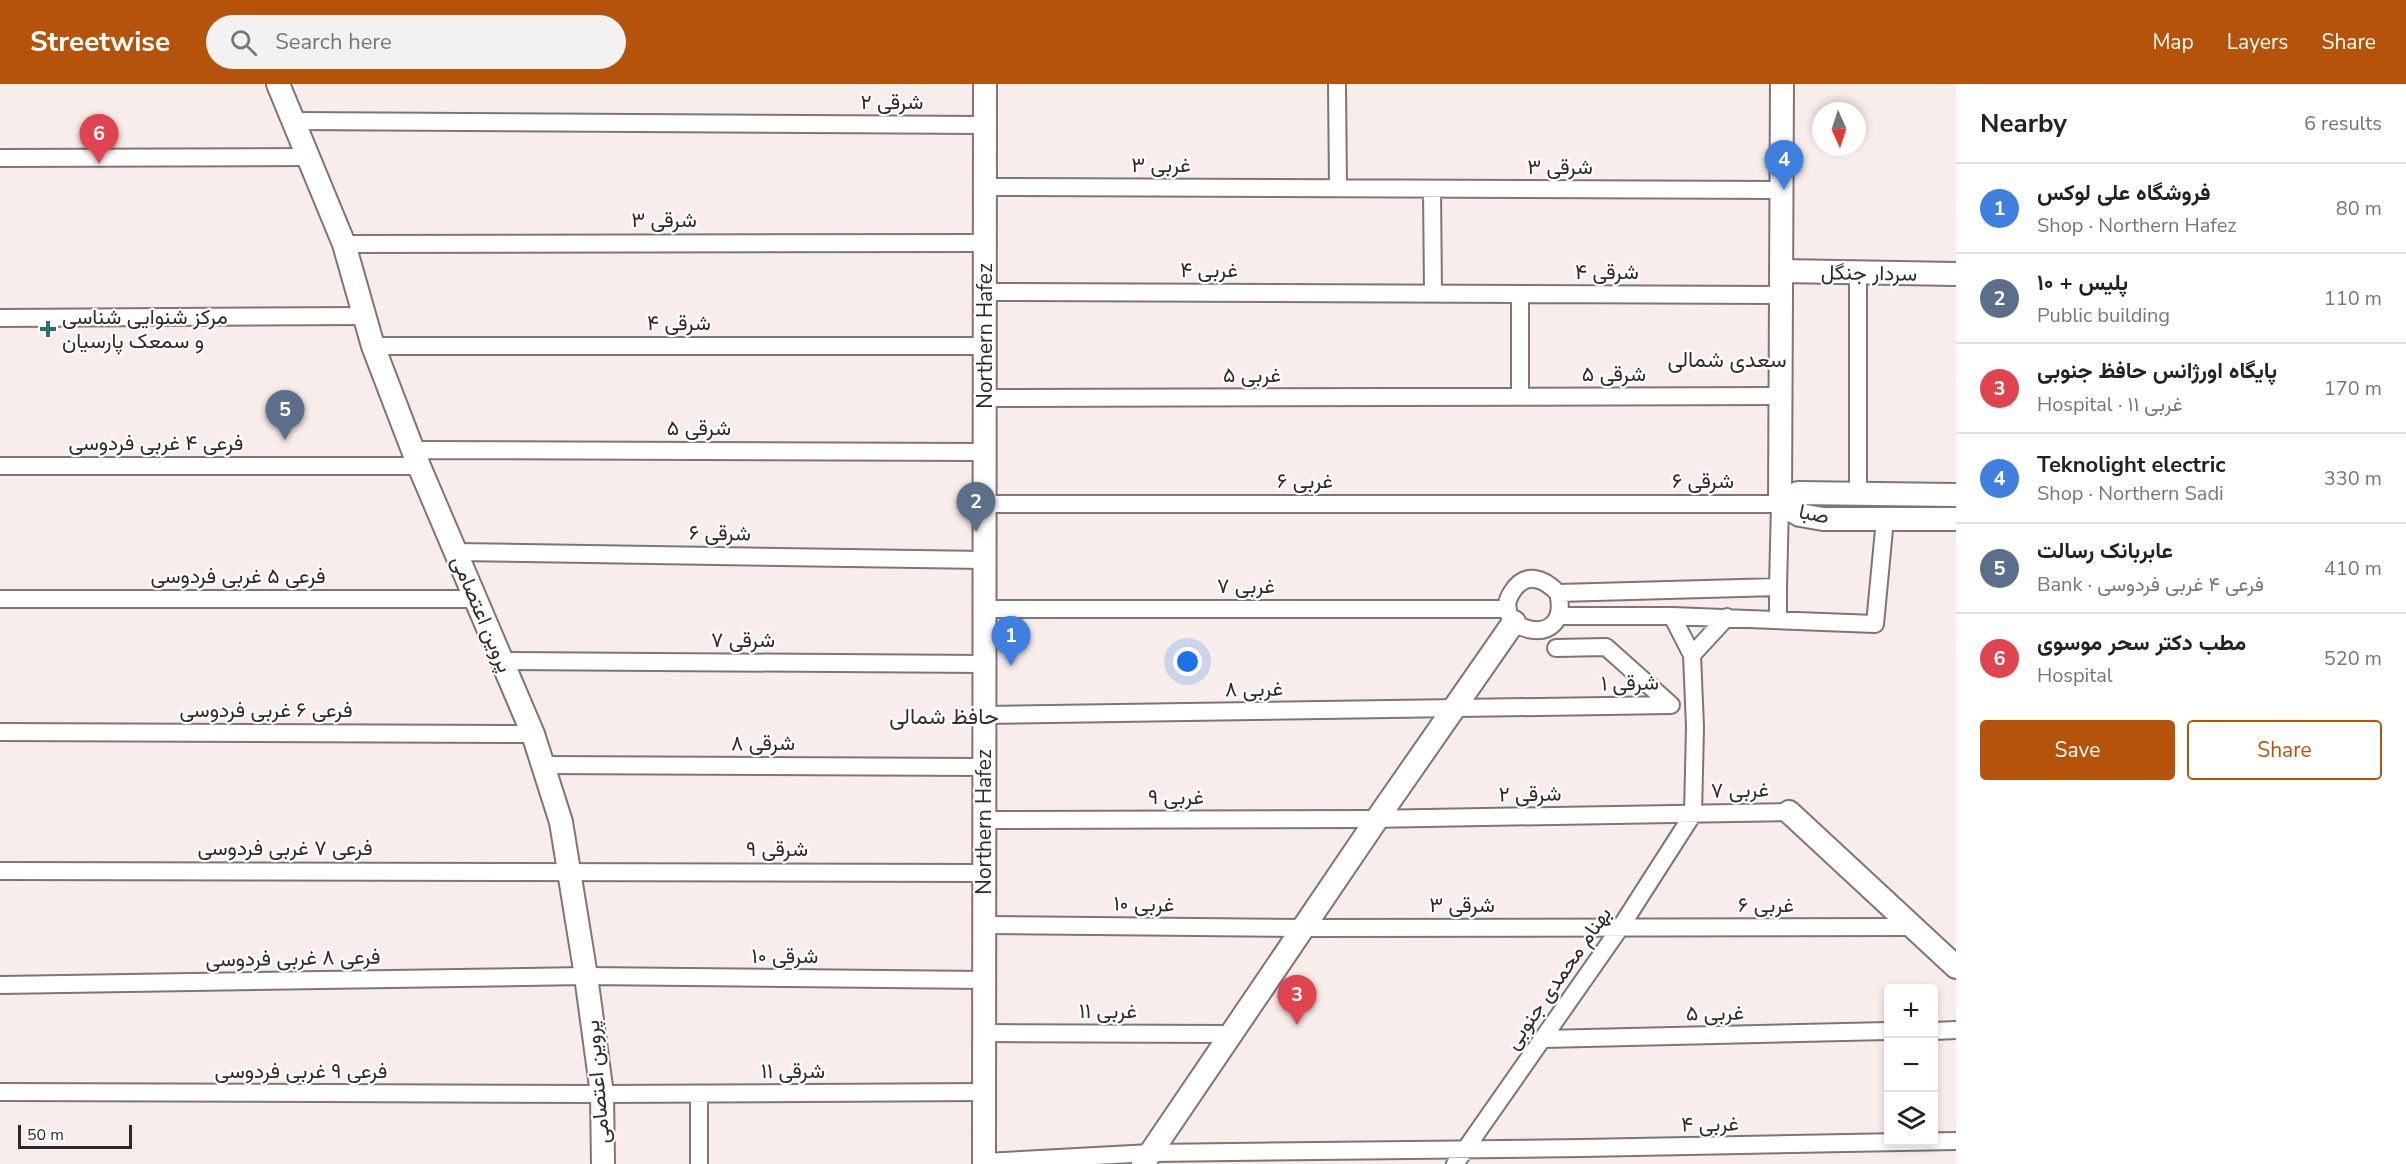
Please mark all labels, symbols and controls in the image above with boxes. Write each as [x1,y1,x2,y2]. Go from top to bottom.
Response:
search box [206,15,626,69]
text: Streetwise [30,23,170,61]
icon: search [227,26,260,59]
text: Search here [275,27,392,57]
text: Map [2152,28,2194,56]
text: Layers [2227,28,2288,56]
text: Share [2321,28,2376,56]
street label: ۲ شرقی [861,88,923,116]
north arrow [1812,102,1866,156]
text: Nearby [1980,106,2067,141]
text: 6 results [2304,110,2382,137]
pin: 6 [80,115,118,164]
pin: 4 [1764,141,1804,190]
street label: ۳ غربی [1131,151,1191,179]
street label: ۳ شرقی [1527,153,1593,181]
text: فروشگاه علی لوکس [2037,178,2210,208]
text: 1 [1994,195,2006,222]
text: 80 m [2336,195,2382,222]
street label: ۳ شرقی [631,206,697,234]
text: Shop · Northern Hafez [2037,212,2237,239]
street label: ۴ غربی [1180,256,1238,284]
street label: ۴ شرقی [1575,258,1639,286]
street label: سردار جنگل [1821,258,1917,288]
street label: Northern Hafez [971,263,999,409]
text: پلیس + ۱۰ [2037,268,2128,298]
text: 2 [1994,285,2006,312]
text: 110 m [2324,285,2382,312]
text: Public building [2037,302,2170,329]
place label: مرکز شنوایی شناسی و سمعک پارسیان [62,303,228,355]
street label: ۴ شرقی [647,309,711,337]
marker: مرکز شنوایی شناسی و سمعک پارسیان [39,320,57,338]
district label: سعدی شمالی [1667,345,1787,375]
text: پایگاه اورژانس حافظ جنوبی [2037,356,2277,386]
street label: ۵ شرقی [1582,360,1646,388]
street label: ۵ غربی [1223,361,1281,389]
text: 3 [1994,375,2006,402]
text: 170 m [2324,375,2382,402]
pin: 5 [266,390,304,440]
text: Hospital · ۱۱ غربی [2037,391,2183,418]
street label: ۵ شرقی [667,414,731,442]
street label: فرعی ۴ غربی فردوسی [69,429,243,457]
text: Teknolight electric [2037,450,2226,480]
text: 4 [1994,465,2006,492]
text: 330 m [2324,465,2382,492]
street label: ۶ غربی [1277,467,1333,495]
street label: ۶ شرقی [1672,467,1734,495]
text: Shop · Northern Sadi [2037,480,2224,507]
pin: 2 [956,482,996,532]
street label: صبا [1796,497,1832,531]
street label: ۶ شرقی [689,518,751,548]
text: عابربانک رسالت [2037,536,2173,566]
street label: پروین اعتصامی [445,551,519,677]
text: 5 [1994,555,2006,582]
text: 410 m [2324,555,2382,582]
street label: فرعی ۵ غربی فردوسی [150,562,326,590]
text: Bank · فرعی ۴ غربی فردوسی [2037,571,2264,598]
street label: ۷ غربی [1217,572,1275,600]
pin: 1 [992,616,1030,666]
street label: ۷ شرقی [711,626,775,654]
text: مطب دکتر سحر موسوی [2037,628,2246,658]
text: 6 [1994,645,2006,672]
text: 520 m [2324,645,2382,672]
your location [1173,647,1202,676]
text: Hospital [2037,662,2113,689]
street label: ۱ شرقی [1601,668,1659,698]
street label: ۸ غربی [1225,674,1283,704]
street label: فرعی ۶ غربی فردوسی [179,696,353,724]
district label: حافظ شمالی [889,702,999,732]
button: Save [1980,720,2175,780]
button: Share [2187,720,2382,780]
street label: ۸ شرقی [731,729,795,757]
street label: Northern Hafez [970,749,998,895]
street label: ۷ غربی [1711,775,1769,805]
street label: ۲ شرقی [1498,779,1562,809]
street label: ۹ غربی [1148,783,1204,811]
street label: فرعی ۷ غربی فردوسی [197,834,373,862]
street label: شرقی ۹ [746,835,808,863]
street label: ۱۰ غربی [1113,889,1175,919]
street label: ۳ شرقی [1429,891,1495,919]
street label: ۶ غربی [1738,891,1794,919]
street label: بهنام محمدی جنوبی [1498,901,1618,1055]
street label: فرعی ۸ غربی فردوسی [205,942,381,974]
street label: شرقی ۱۰ [752,942,818,970]
pin: 3 [1278,976,1316,1025]
map controls [1884,984,1938,1146]
button: + [1884,984,1938,1038]
street label: ۱۱ غربی [1079,997,1137,1025]
street label: ۵ غربی [1686,998,1744,1028]
street label: پروین اعتصامی [578,1019,616,1145]
button: − [1884,1038,1938,1092]
street label: فرعی ۹ غربی فردوسی [215,1057,387,1085]
street label: ۱۱ شرقی [761,1057,825,1085]
button: layers [1884,1092,1938,1146]
street label: ۴ غربی [1681,1109,1739,1139]
scale bar [18,1122,132,1150]
text: 50 m [27,1124,64,1146]

